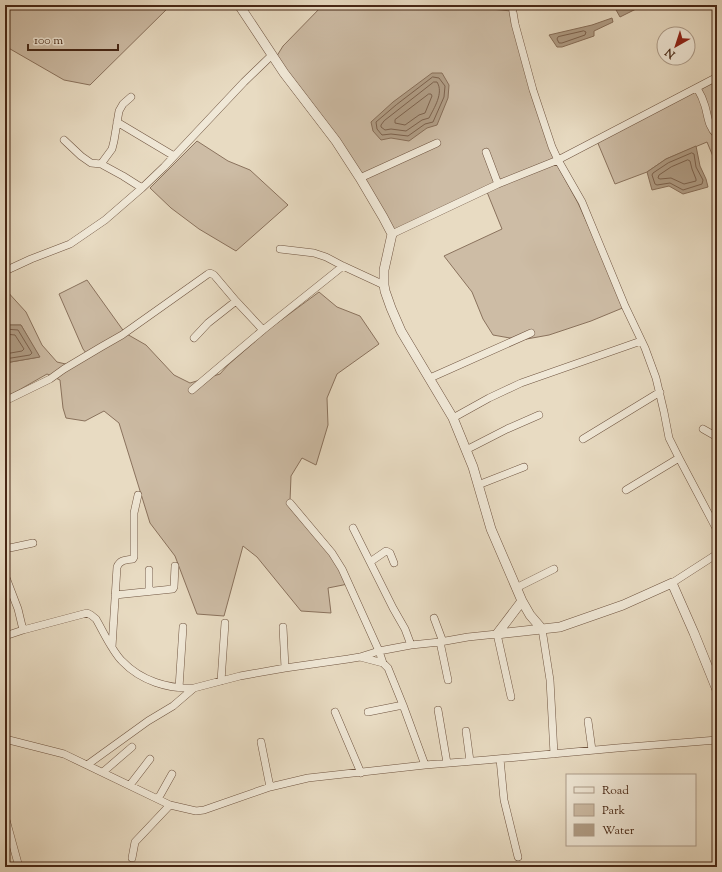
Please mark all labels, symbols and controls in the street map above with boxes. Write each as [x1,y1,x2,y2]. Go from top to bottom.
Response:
scale bar [28,26,118,52]
north arrow [656,26,696,66]
text: 100 m [34,32,63,50]
text: N [662,44,680,63]
legend [566,774,696,846]
text: Road [602,782,629,800]
text: Park [602,802,625,820]
text: Water [602,822,635,840]

